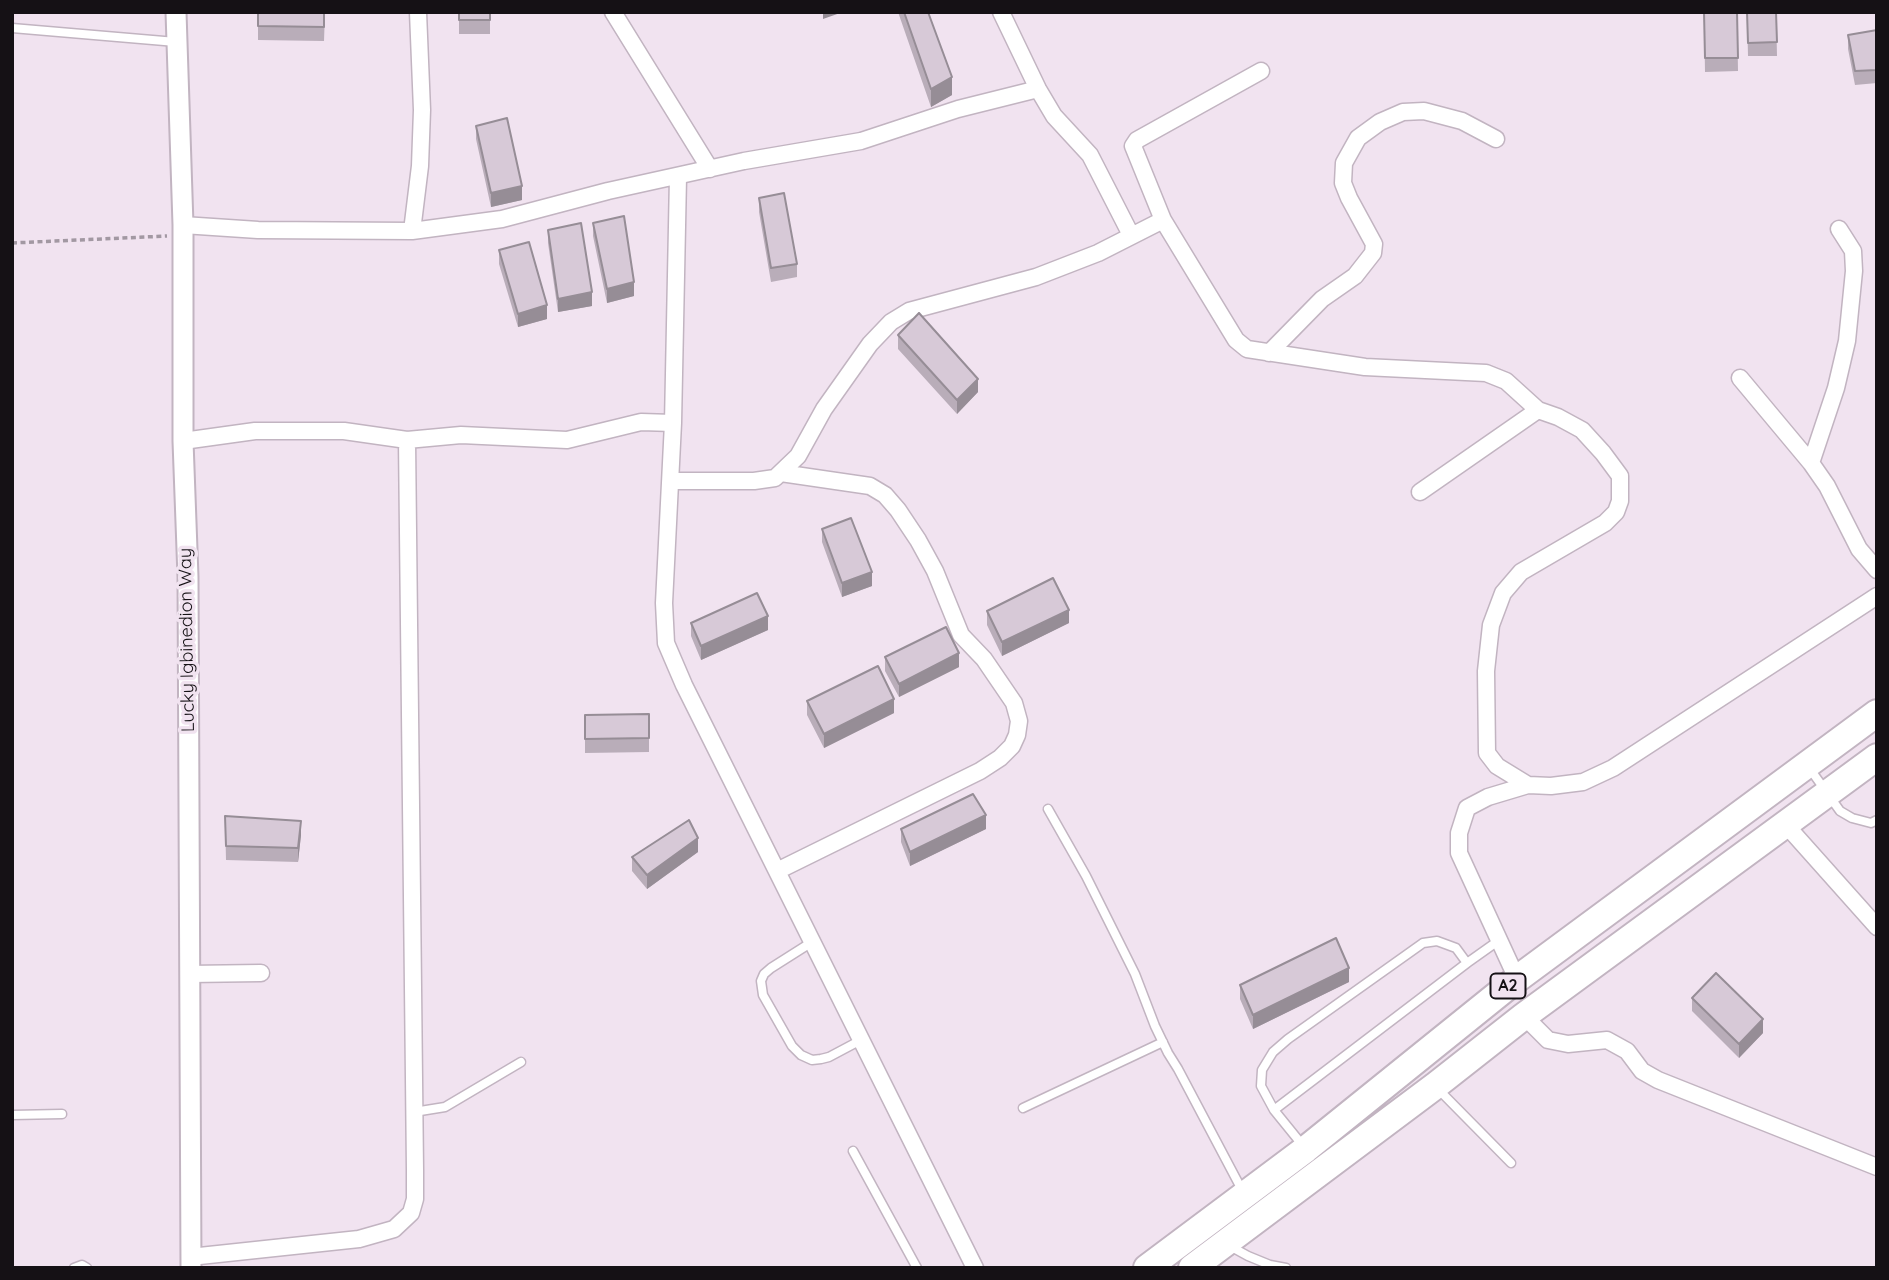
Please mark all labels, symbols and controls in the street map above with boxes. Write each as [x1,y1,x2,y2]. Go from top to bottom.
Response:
street label: Lucky Igbinedion Way [175,548,199,732]
road number: A2 [1490,974,1526,998]

